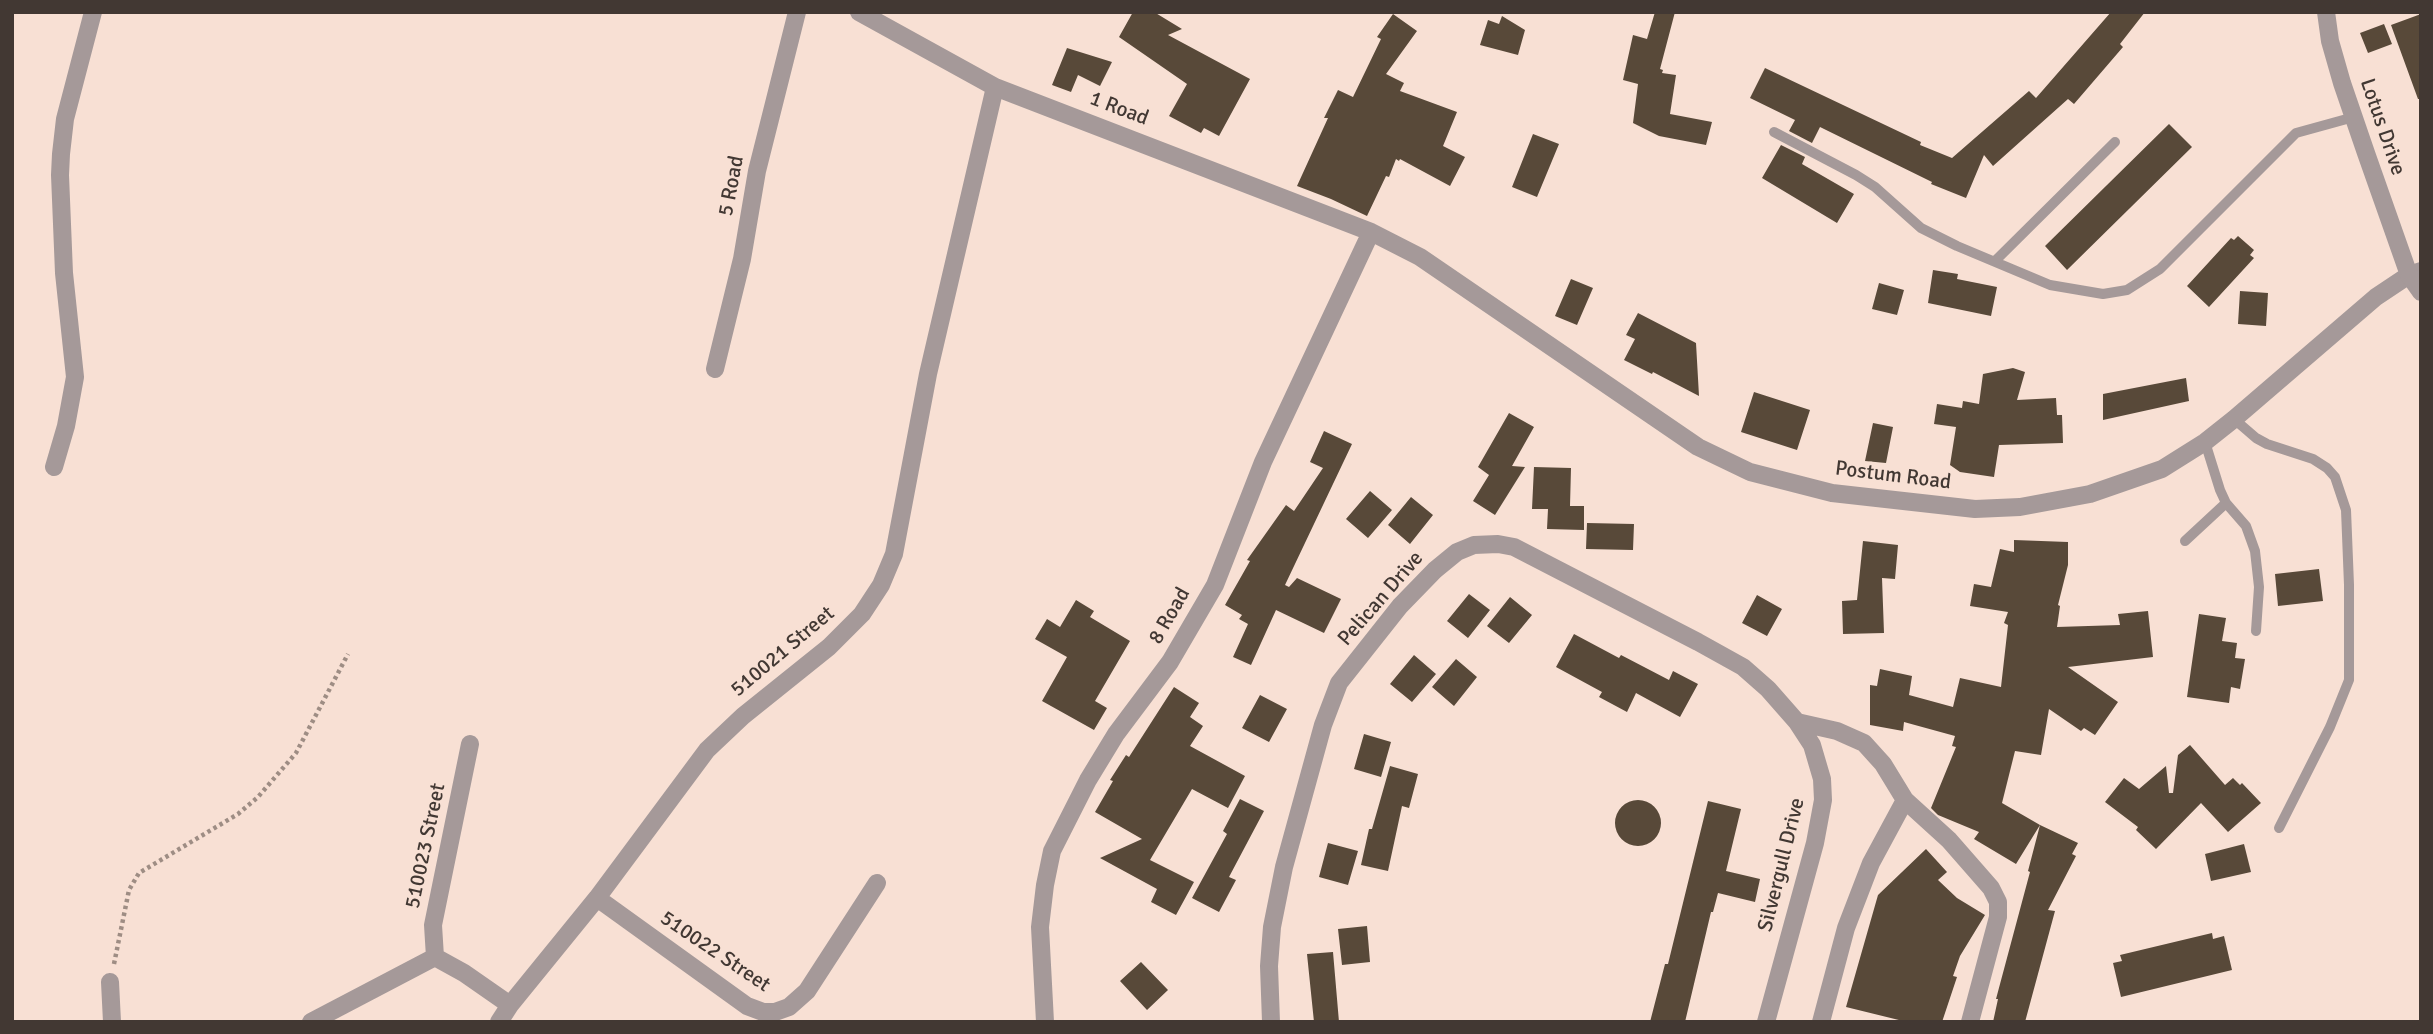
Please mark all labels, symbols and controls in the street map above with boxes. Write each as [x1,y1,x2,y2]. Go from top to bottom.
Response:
street label: Lotus Drive [2354,75,2410,179]
street label: 1 Road [1086,86,1152,132]
street label: 5 Road [714,154,750,218]
street label: Postum Road [1834,456,1952,496]
street label: Pelican Drive [1333,547,1429,651]
street label: 8 Road [1144,583,1196,649]
street label: 510021 Street [726,601,840,703]
street label: 510023 Street [400,781,452,911]
street label: Silvergull Drive [1753,796,1811,934]
street label: 510022 Street [655,906,775,998]

